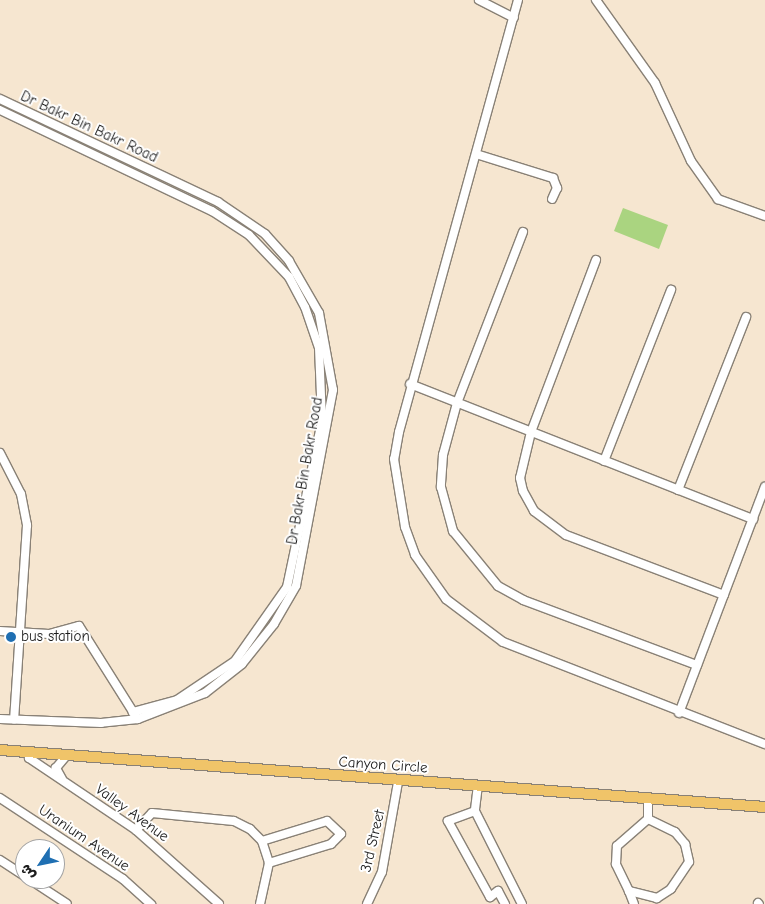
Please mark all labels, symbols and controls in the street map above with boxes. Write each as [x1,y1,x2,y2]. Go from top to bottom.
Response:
street label: Dr Bakr Bin Bakr Road [18,87,160,167]
street label: Dr Bakr Bin Bakr Road [283,396,327,546]
place label: bus station [21,628,90,646]
marker: bus station [5,631,17,643]
street label: Canyon Circle [338,753,428,777]
street label: Valley Avenue [92,780,172,846]
street label: Uranium Avenue [35,801,133,875]
street label: 3rd Street [357,808,389,874]
north arrow [15,839,65,889]
text: ش [17,861,39,883]

